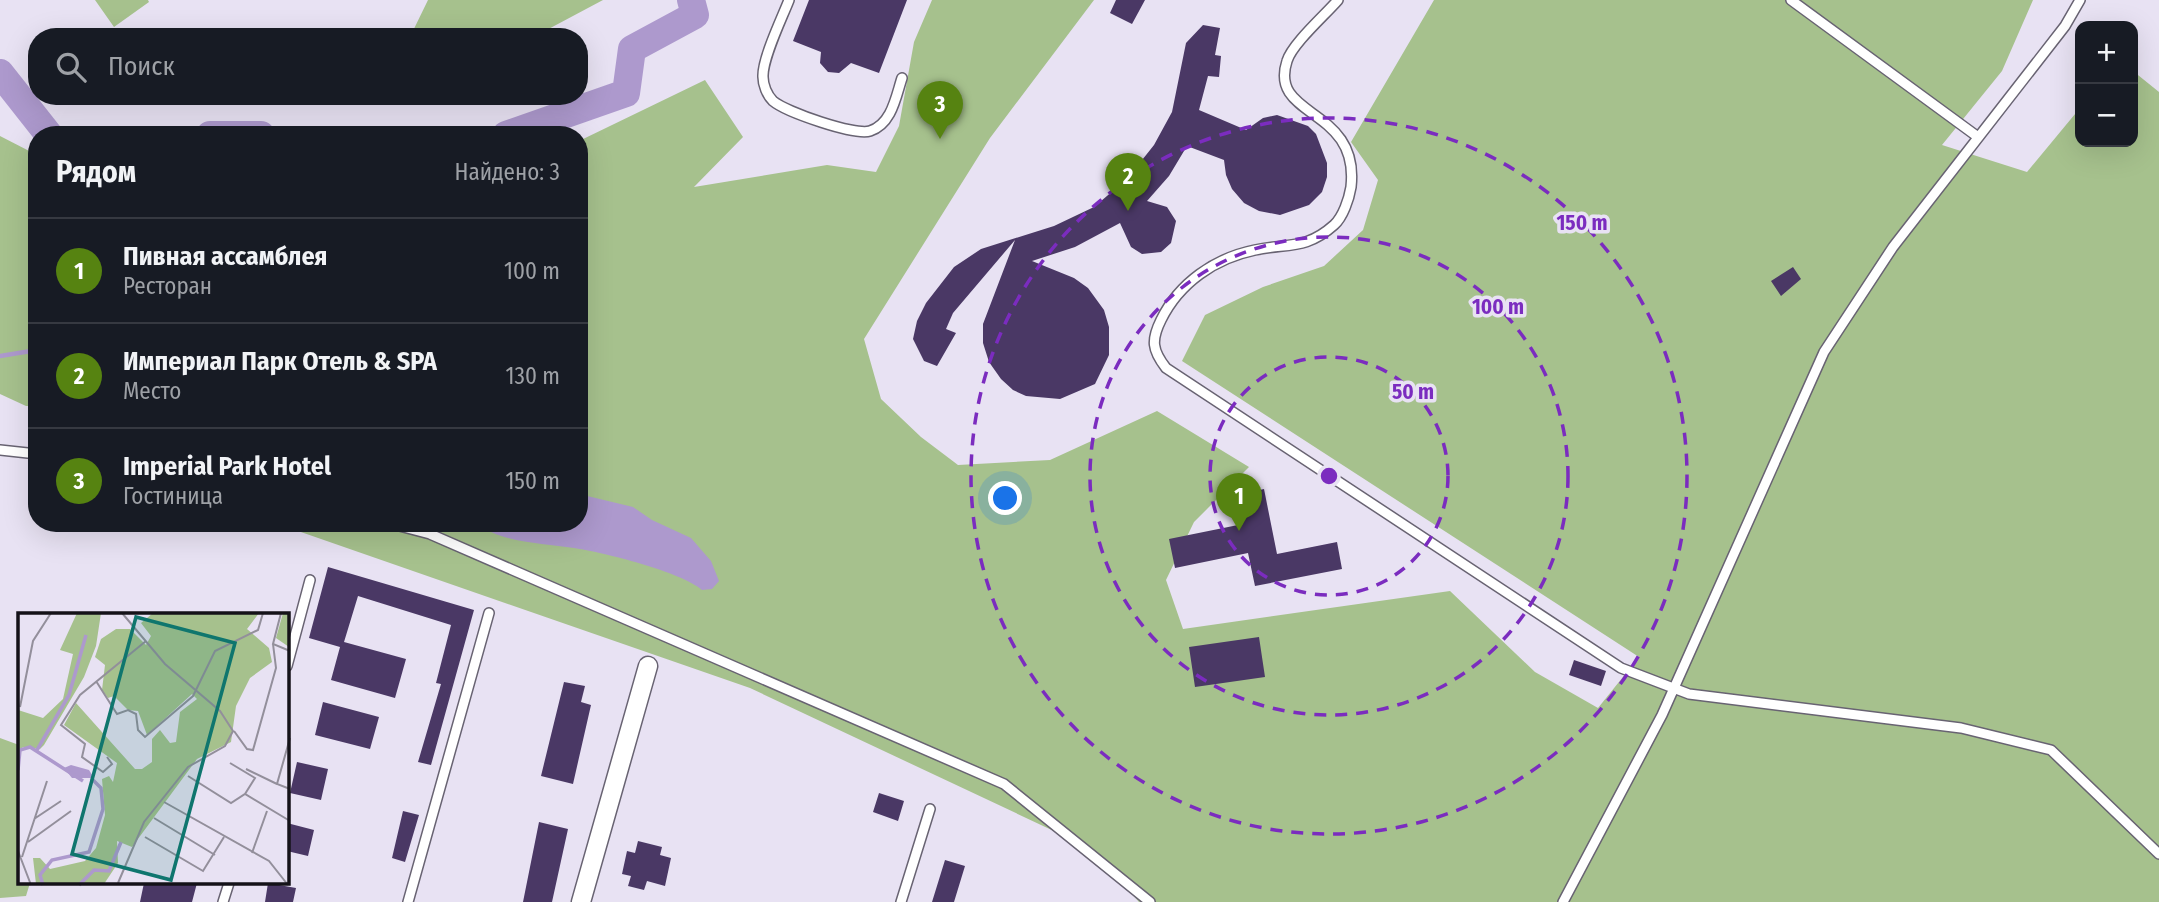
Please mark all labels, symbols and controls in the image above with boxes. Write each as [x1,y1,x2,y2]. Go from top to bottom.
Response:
map controls [2075,21,2138,147]
button: + [2075,21,2138,84]
search box [28,28,588,105]
icon: search [52,48,90,86]
text: Поиск [108,51,175,82]
pin: 3 [917,81,963,139]
button: − [2075,84,2138,147]
pin: 2 [1105,153,1151,211]
text: Рядом [56,154,136,190]
text: Найдено: 3 [455,158,560,186]
text: 150 m [1556,210,1608,236]
text: Пивная ассамблея [123,241,327,272]
text: 1 [74,257,84,285]
text: 100 m [504,257,560,285]
text: Ресторан [123,272,212,300]
text: 100 m [1472,294,1524,320]
text: Империал Парк Отель & SPA [123,346,437,377]
text: 2 [74,362,84,390]
text: 130 m [506,362,560,390]
text: Место [123,377,181,405]
text: 50 m [1392,379,1434,405]
text: Imperial Park Hotel [123,451,331,482]
centre of rings [1317,464,1341,488]
text: 3 [74,467,84,495]
text: 150 m [505,467,560,495]
pin: 1 [1216,473,1262,531]
your location [988,481,1022,515]
text: Гостиница [123,482,223,510]
inset map [18,613,289,884]

